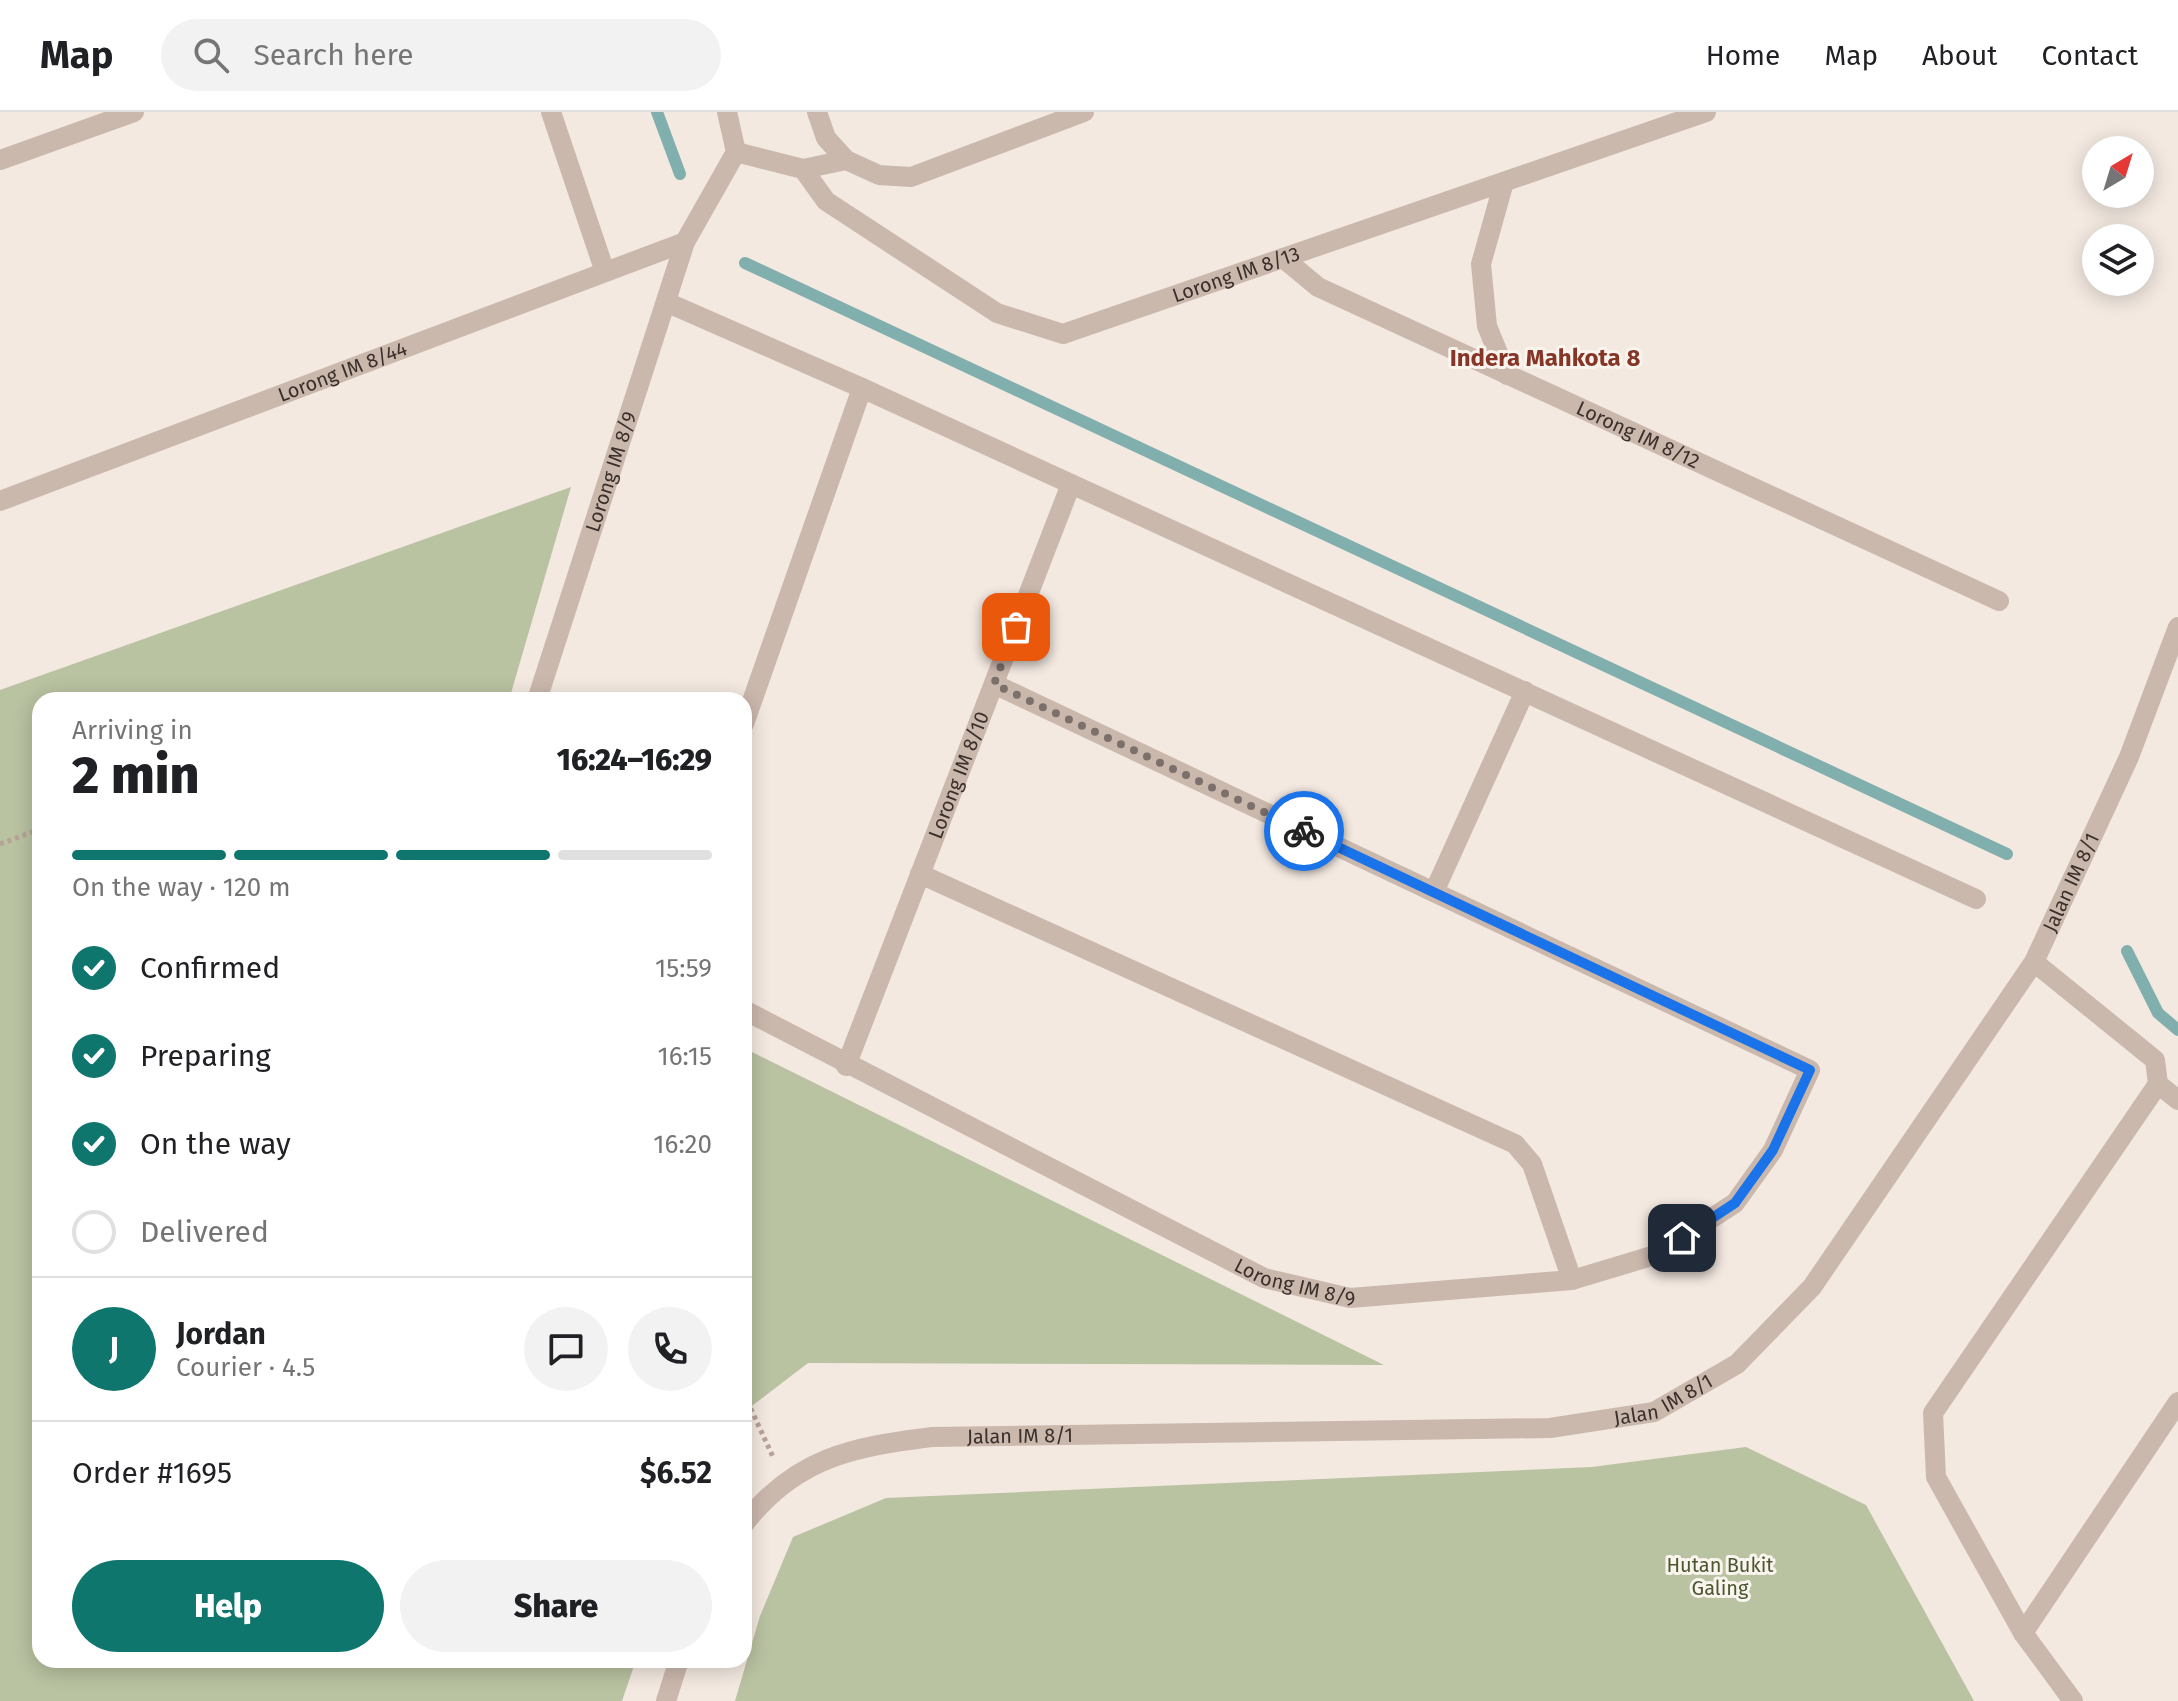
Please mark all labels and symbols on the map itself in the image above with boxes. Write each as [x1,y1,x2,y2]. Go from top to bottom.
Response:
north arrow [2082,136,2154,208]
street label: Lorong IM 8/13 [1169,241,1303,307]
street label: Lorong IM 8/44 [275,336,410,407]
district label: Indera Mahkota 8 [1450,344,1640,372]
street label: Lorong IM 8/12 [1573,396,1704,473]
street label: Lorong IM 8/9 [580,408,641,535]
pin [982,593,1050,661]
street label: Lorong IM 8/10 [923,708,994,842]
courier [1264,791,1344,871]
street label: Jalan IM 8/1 [2038,829,2104,936]
pin [1648,1204,1716,1272]
street label: Lorong IM 8/9 [1230,1253,1356,1310]
street label: Jalan IM 8/1 [1612,1369,1717,1430]
street label: Jalan IM 8/1 [967,1423,1073,1448]
park label: Hutan Bukit Galing [1666,1553,1774,1600]

